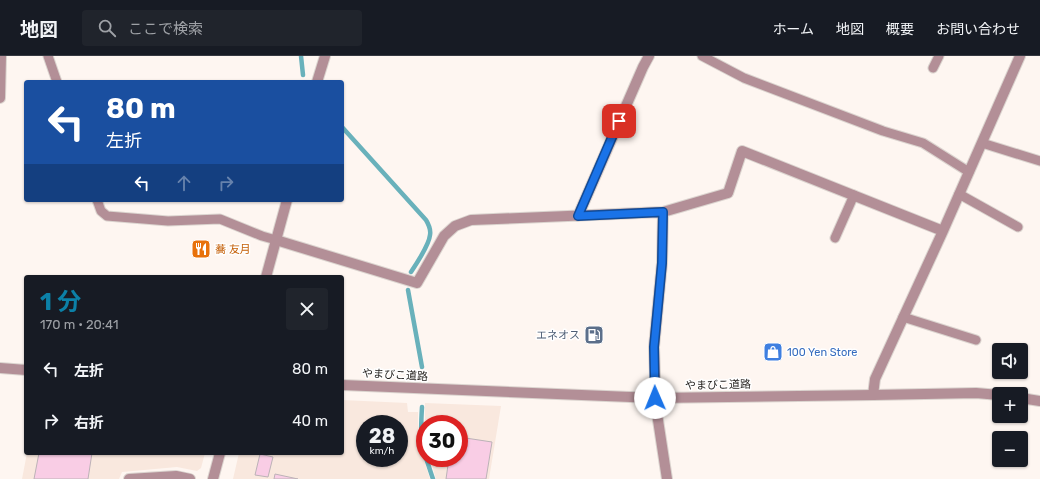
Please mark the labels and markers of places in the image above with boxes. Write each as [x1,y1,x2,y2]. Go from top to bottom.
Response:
pin [602,104,636,138]
restaurant icon: 蕎 友月 [190,238,212,260]
place label: 蕎 友月 [215,243,251,256]
fuel station icon: エネオス [583,324,605,346]
place label: エネオス [536,329,580,342]
shop icon: 100 Yen Store [762,341,784,363]
place label: 100 Yen Store [787,346,857,359]

